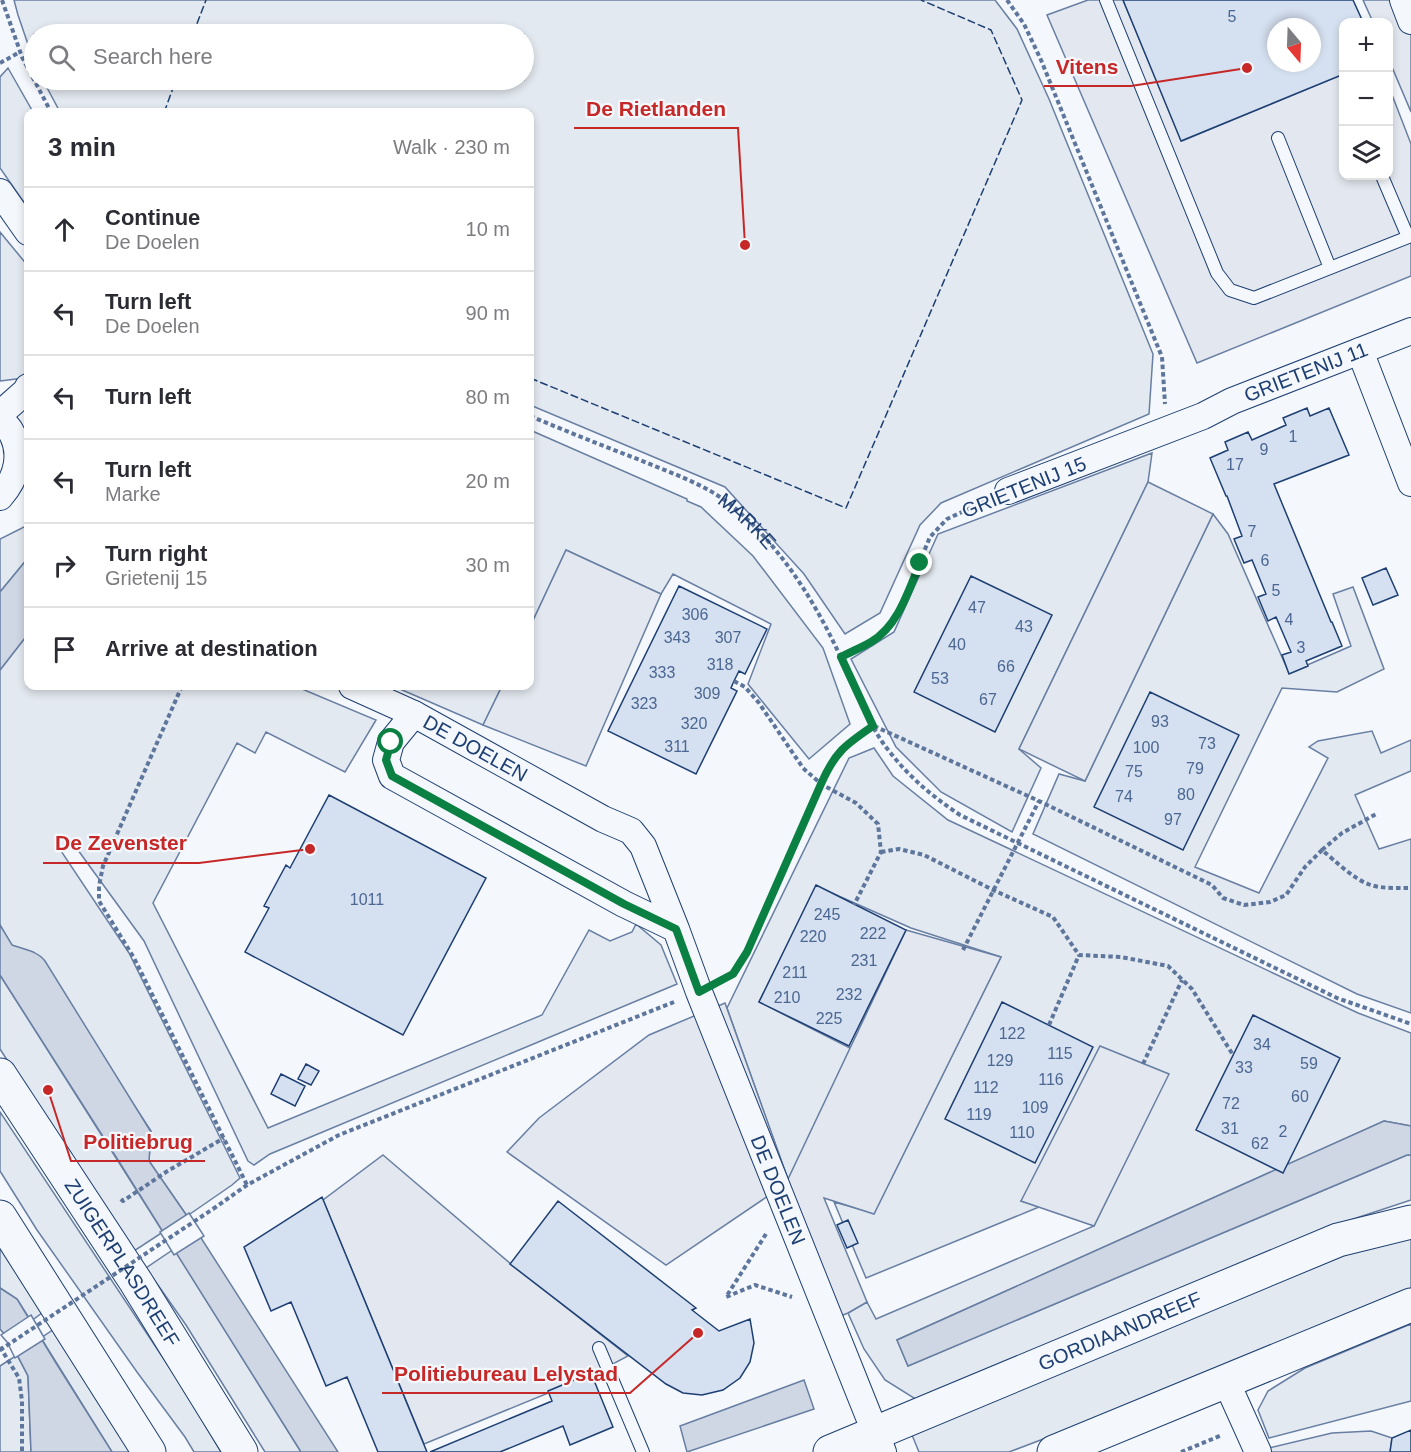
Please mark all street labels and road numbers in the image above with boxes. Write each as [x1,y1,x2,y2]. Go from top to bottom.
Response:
street label: GRIETENIJ 11 [1241,338,1371,406]
street label: GRIETENIJ 15 [959,452,1089,522]
street label: MARKE [714,488,781,553]
street label: DE DOELEN [420,710,531,786]
street label: DE DOELEN [746,1132,810,1248]
street label: ZUIGERPLASDREEF [60,1175,184,1350]
street label: GORDIAANDREEF [1035,1287,1205,1375]

